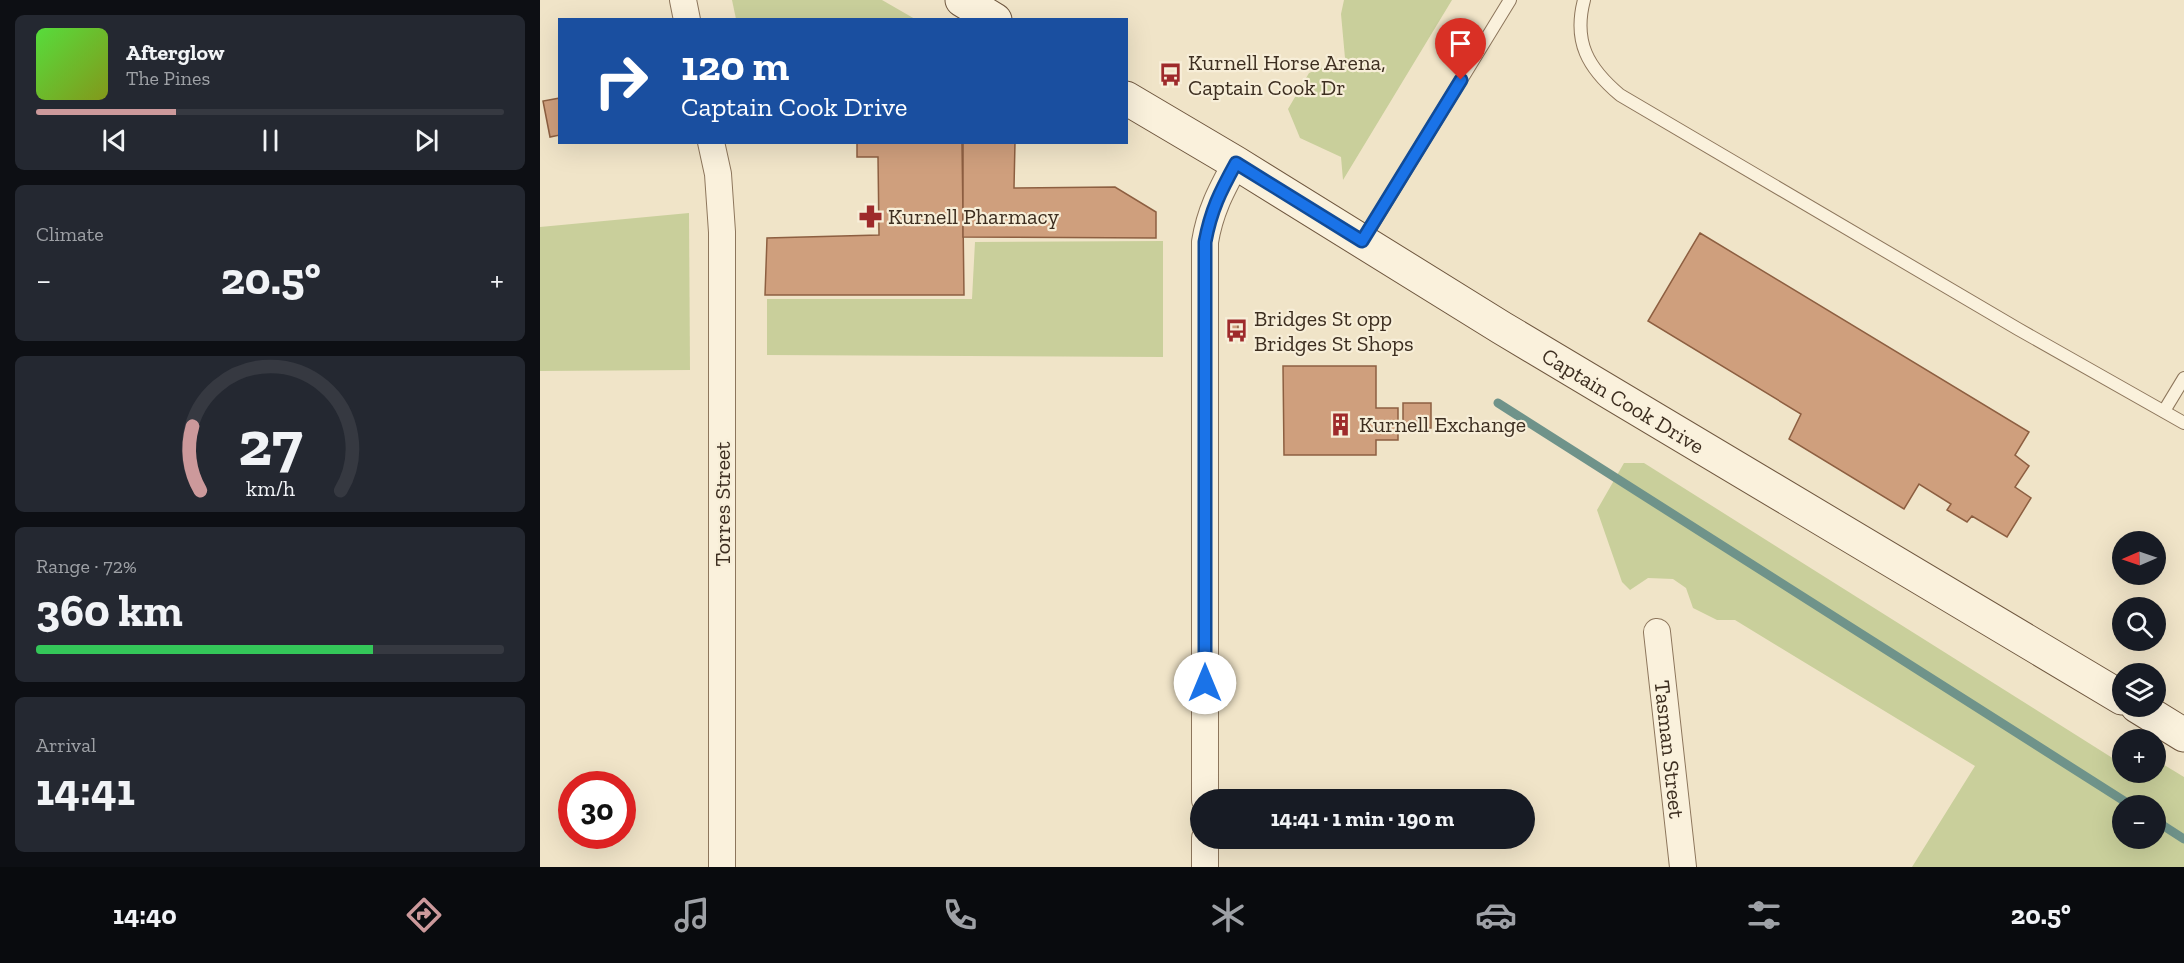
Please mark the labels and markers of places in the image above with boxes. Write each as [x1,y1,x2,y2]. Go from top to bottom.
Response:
pin [1435,18,1486,80]
place label: Kurnell Horse Arena, Captain Cook Dr [1188,49,1386,101]
bus stop icon: Kurnell Horse Arena, Captain Cook Dr [1157,62,1183,88]
pharmacy icon: Kurnell Pharmacy [857,203,883,229]
place label: Kurnell Pharmacy [888,203,1060,230]
place label: Bridges St opp Bridges St Shops [1254,305,1414,357]
bus stop icon: Bridges St opp Bridges St Shops [1223,318,1249,344]
building icon: Kurnell Exchange [1328,411,1354,437]
place label: Kurnell Exchange [1359,411,1526,438]

